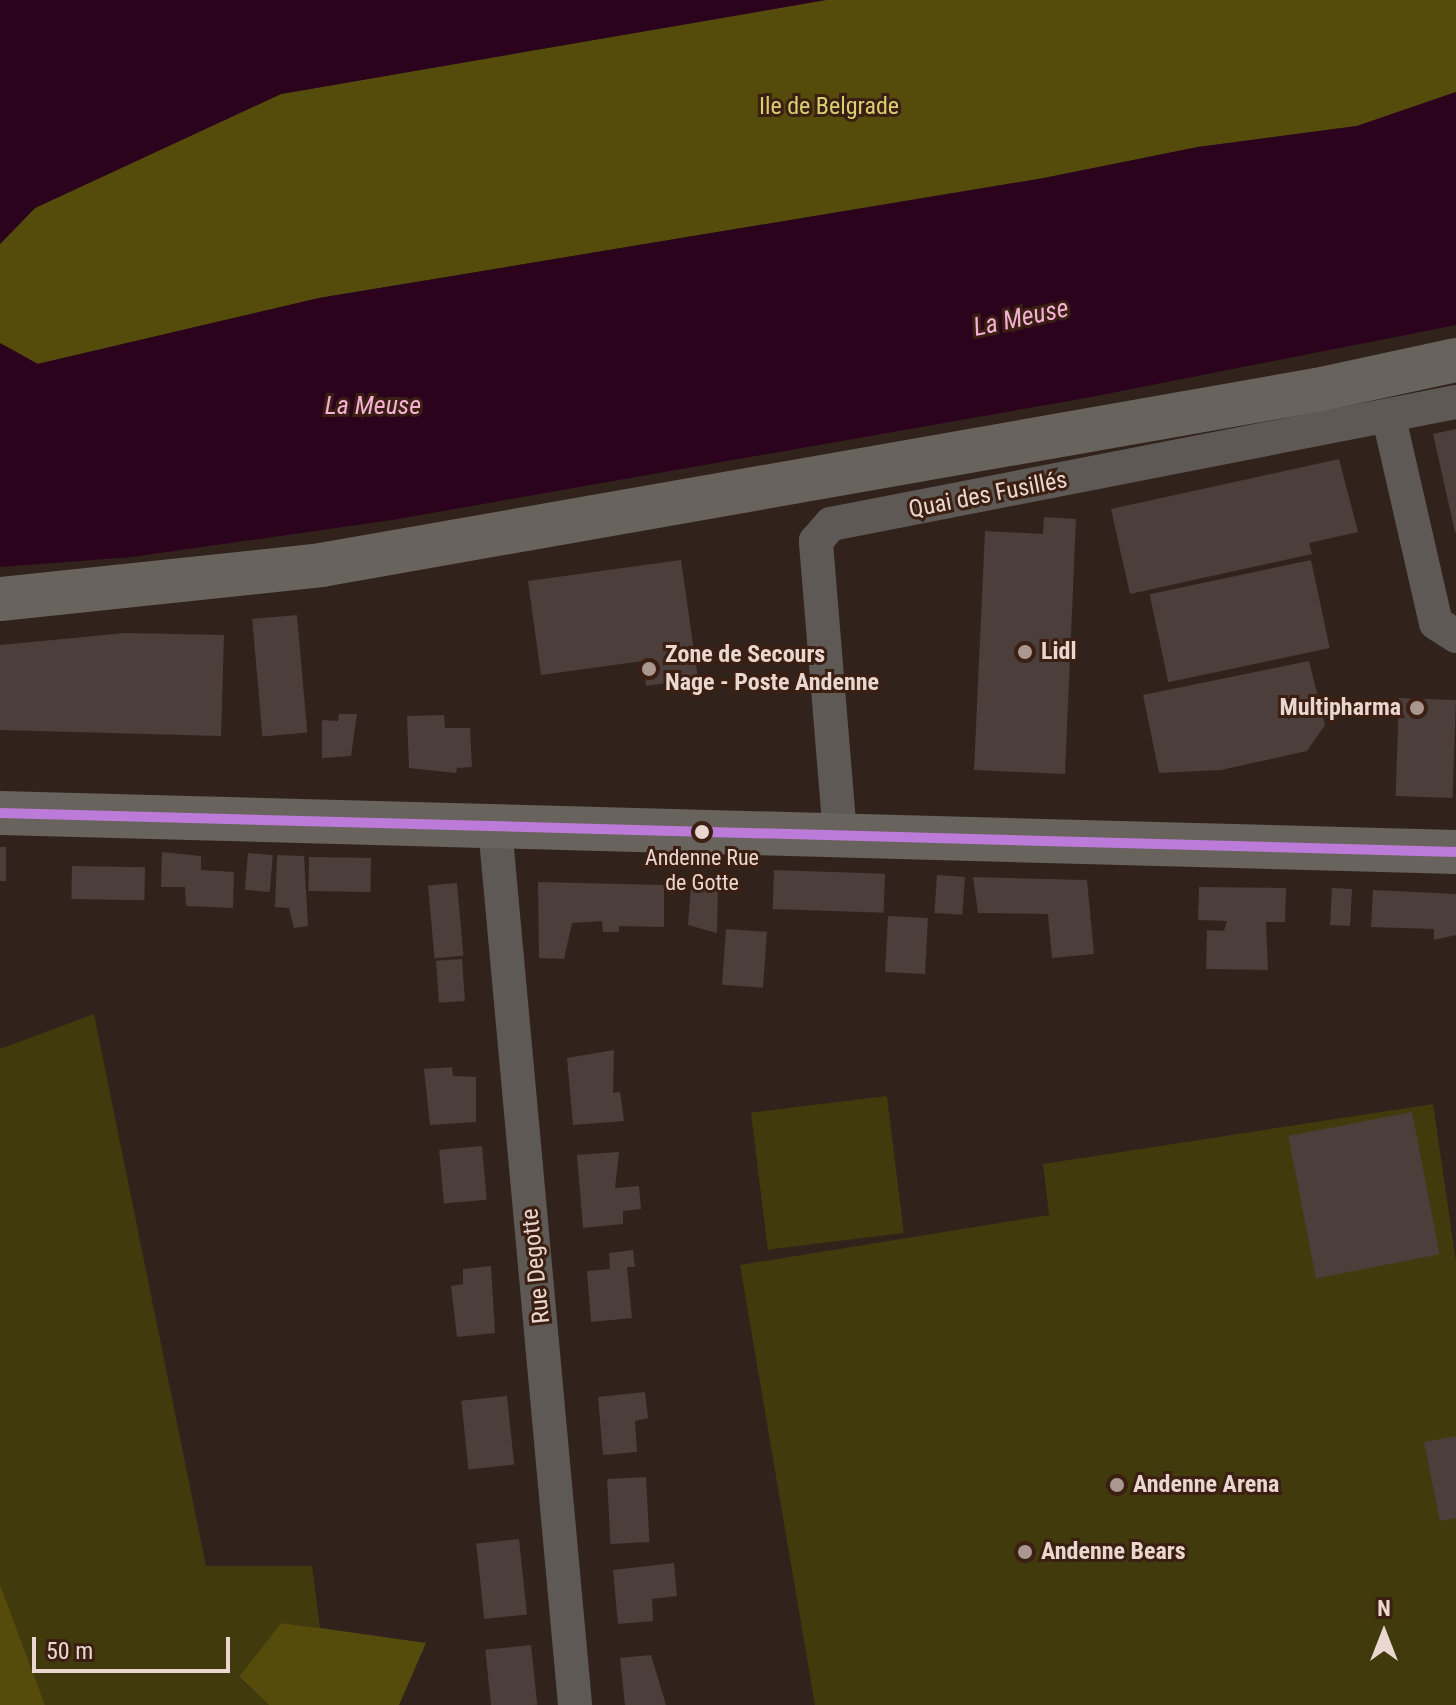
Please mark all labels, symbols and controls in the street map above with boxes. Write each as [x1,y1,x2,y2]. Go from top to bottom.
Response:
park label: Ile de Belgrade [759,93,899,121]
water label: La Meuse [971,293,1071,343]
water label: La Meuse [325,390,421,422]
street label: Quai des Fusillés [906,466,1070,524]
place label: Lidl [1041,638,1076,666]
place label: Zone de Secours Nage - Poste Andenne [665,641,879,697]
marker: Lidl [1016,643,1034,661]
marker: Zone de Secours Nage - Poste Andenne [640,660,658,678]
place label: Multipharma [1279,694,1401,722]
marker: Multipharma [1408,699,1426,717]
marker: Andenne Rue de Gotte [694,824,710,840]
place label: Andenne Rue de Gotte [645,844,759,896]
street label: Rue Degotte [516,1207,556,1325]
place label: Andenne Arena [1133,1471,1279,1499]
marker: Andenne Arena [1108,1476,1126,1494]
place label: Andenne Bears [1041,1538,1186,1566]
marker: Andenne Bears [1016,1543,1034,1561]
north arrow [1344,1593,1424,1673]
text: N [1377,1596,1391,1621]
scale bar [36,1621,234,1671]
text: 50 m [46,1637,93,1665]

